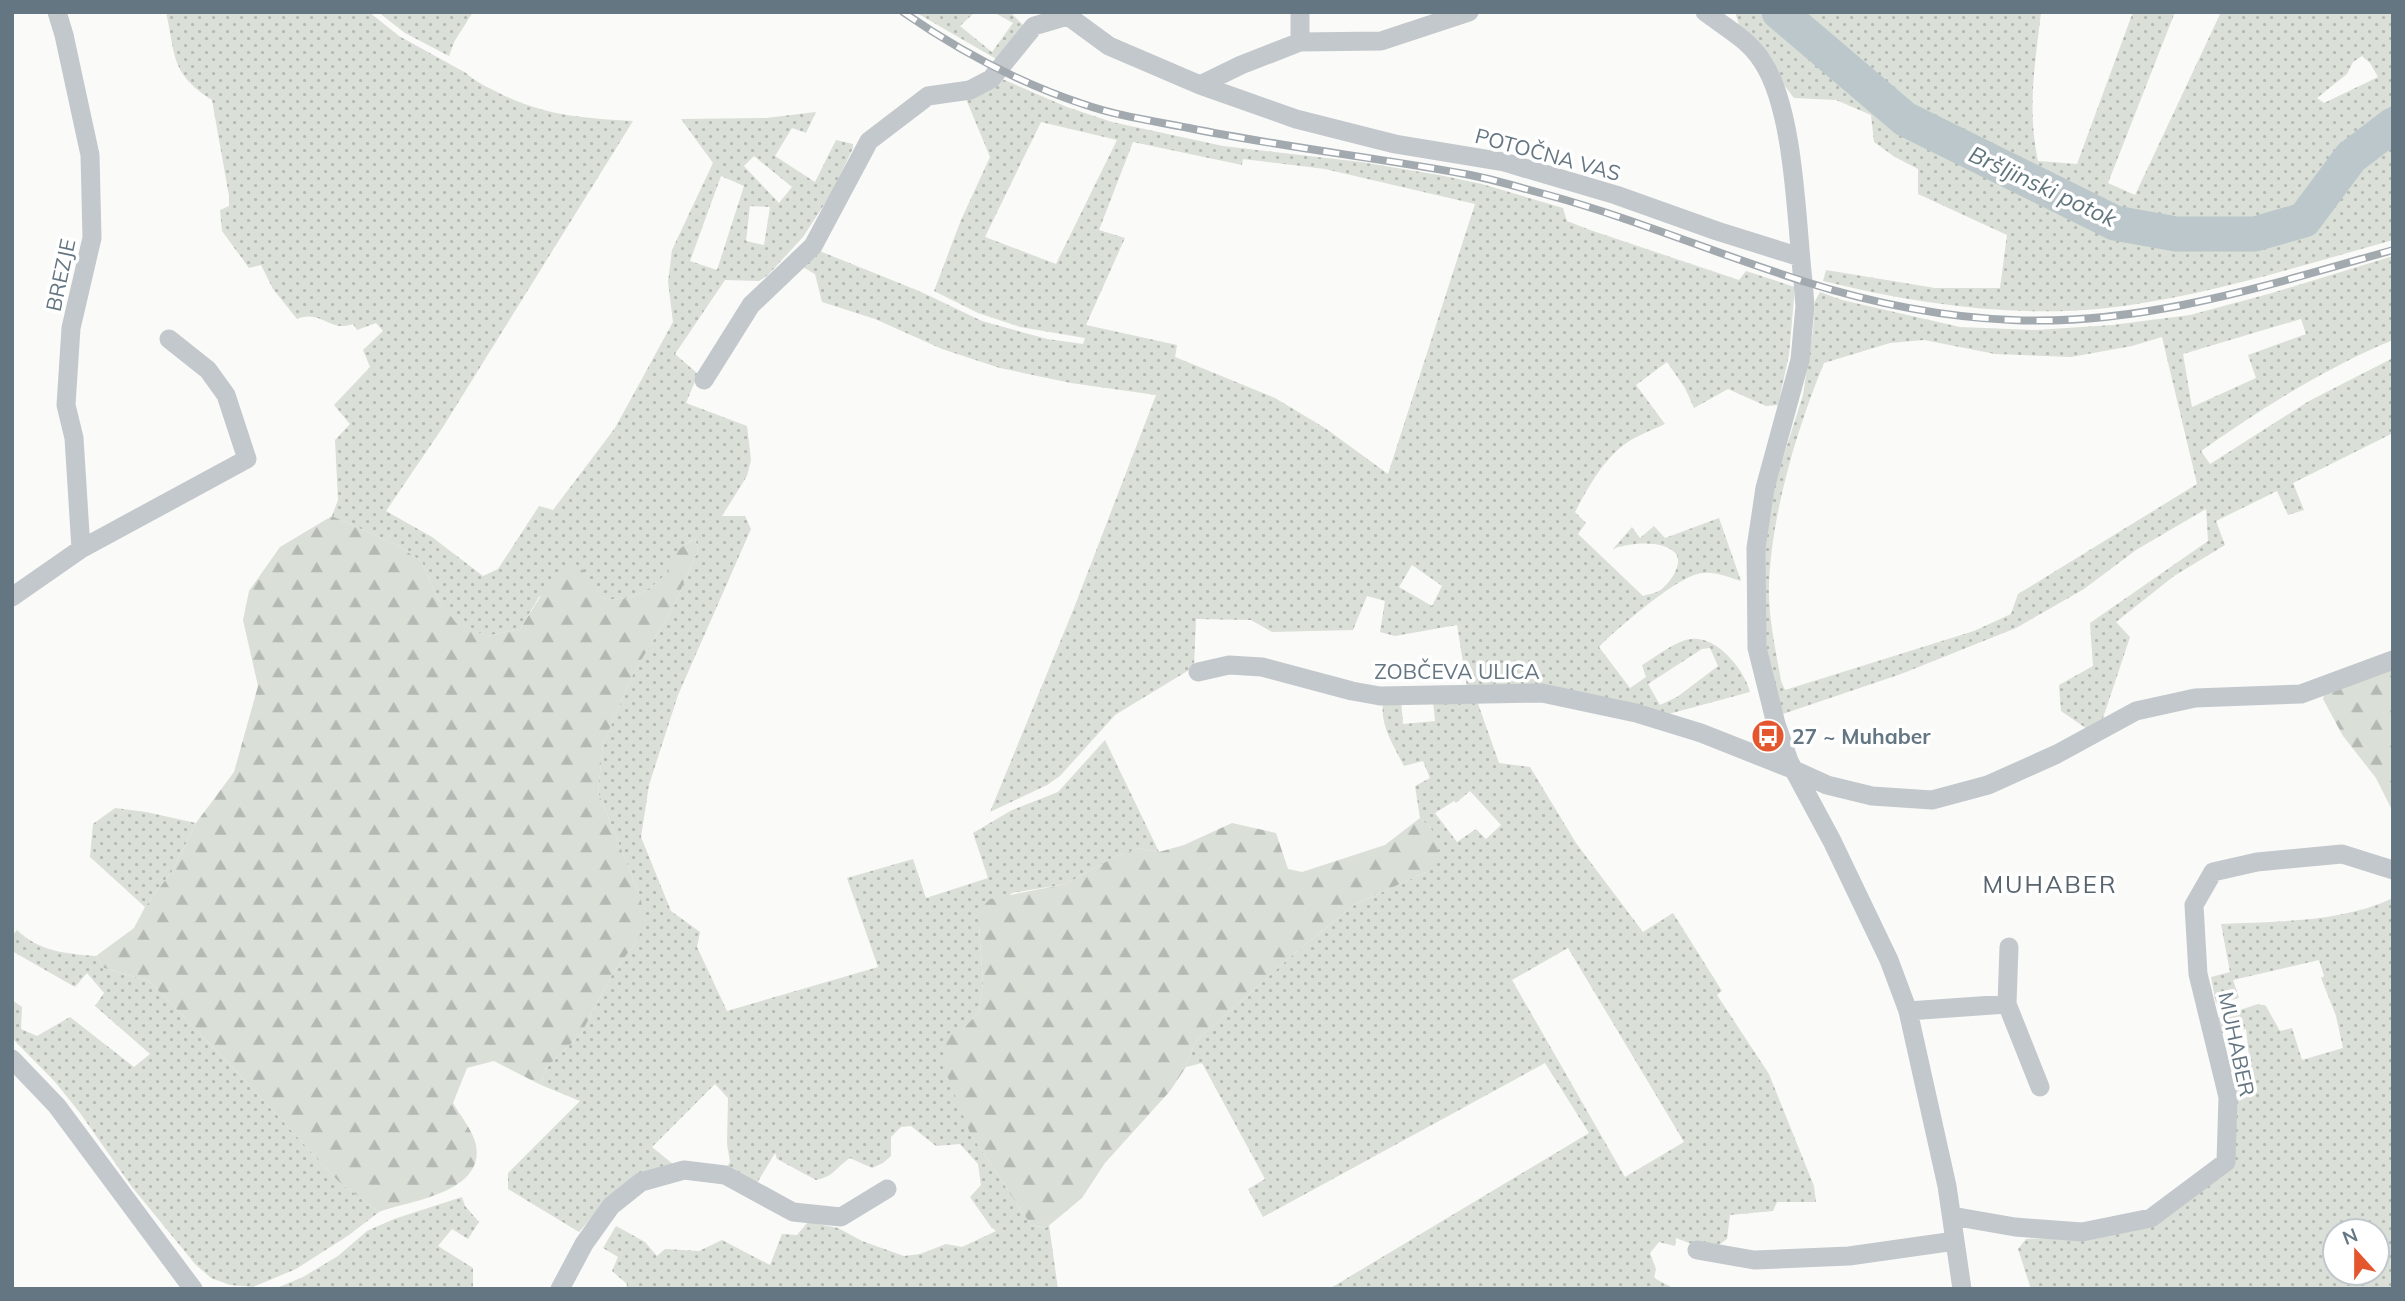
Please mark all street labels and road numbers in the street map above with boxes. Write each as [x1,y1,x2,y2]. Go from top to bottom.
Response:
street label: POTOČNA VAS [1472,122,1624,186]
street label: BREZJE [40,236,80,314]
street label: ZOBČEVA ULICA [1374,658,1540,684]
street label: MUHABER [2213,989,2261,1099]

